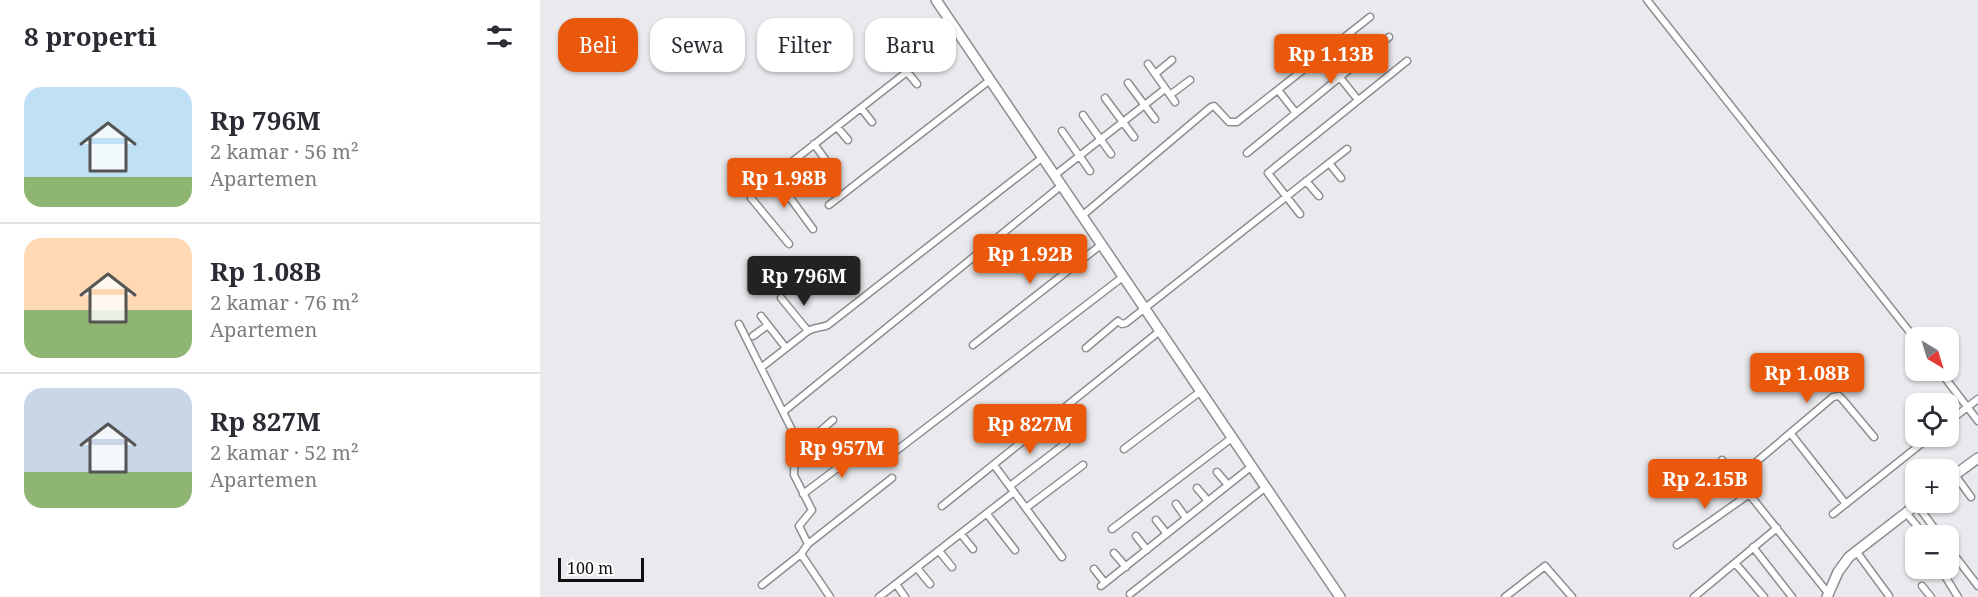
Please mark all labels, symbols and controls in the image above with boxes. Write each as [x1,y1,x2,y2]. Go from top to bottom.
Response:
text: 8 properti [24,18,157,54]
chip: Beli [558,18,638,72]
chip: Sewa [650,18,745,72]
chip: Filter [757,18,853,72]
chip: Baru [865,18,956,72]
icon: filters [483,20,516,53]
pin: Rp 1.13B [1269,34,1393,85]
text: Rp 1.13B [1288,40,1374,67]
text: Rp 796M [210,102,321,138]
icon: home [72,111,144,183]
text: 2 kamar · 56 m² [210,138,359,165]
pin: Rp 1.98B [722,158,846,209]
text: Rp 1.98B [741,164,827,191]
text: Apartemen [210,165,317,192]
pin: Rp 1.92B [968,234,1092,285]
text: Rp 1.92B [987,240,1073,267]
text: Rp 1.08B [210,253,321,289]
pin: Rp 796M [749,256,859,307]
icon: home [72,262,144,334]
text: Rp 796M [761,262,847,289]
text: 2 kamar · 76 m² [210,289,359,316]
text: Apartemen [210,316,317,343]
north arrow [1905,327,1959,381]
map controls [1905,327,1959,579]
pin: Rp 1.08B [1745,353,1869,404]
text: Rp 1.08B [1764,359,1850,386]
button: locate [1905,393,1959,447]
text: Rp 827M [210,403,321,439]
pin: Rp 827M [975,404,1085,455]
text: Rp 827M [987,410,1073,437]
icon: home [72,412,144,484]
pin: Rp 957M [787,428,897,479]
text: Rp 957M [799,434,885,461]
text: 2 kamar · 52 m² [210,439,359,466]
pin: Rp 2.15B [1643,459,1767,510]
button: + [1905,459,1959,513]
text: Rp 2.15B [1662,465,1748,492]
text: Apartemen [210,466,317,493]
button: − [1905,525,1959,579]
scale bar [558,555,644,582]
text: 100 m [567,557,613,579]

